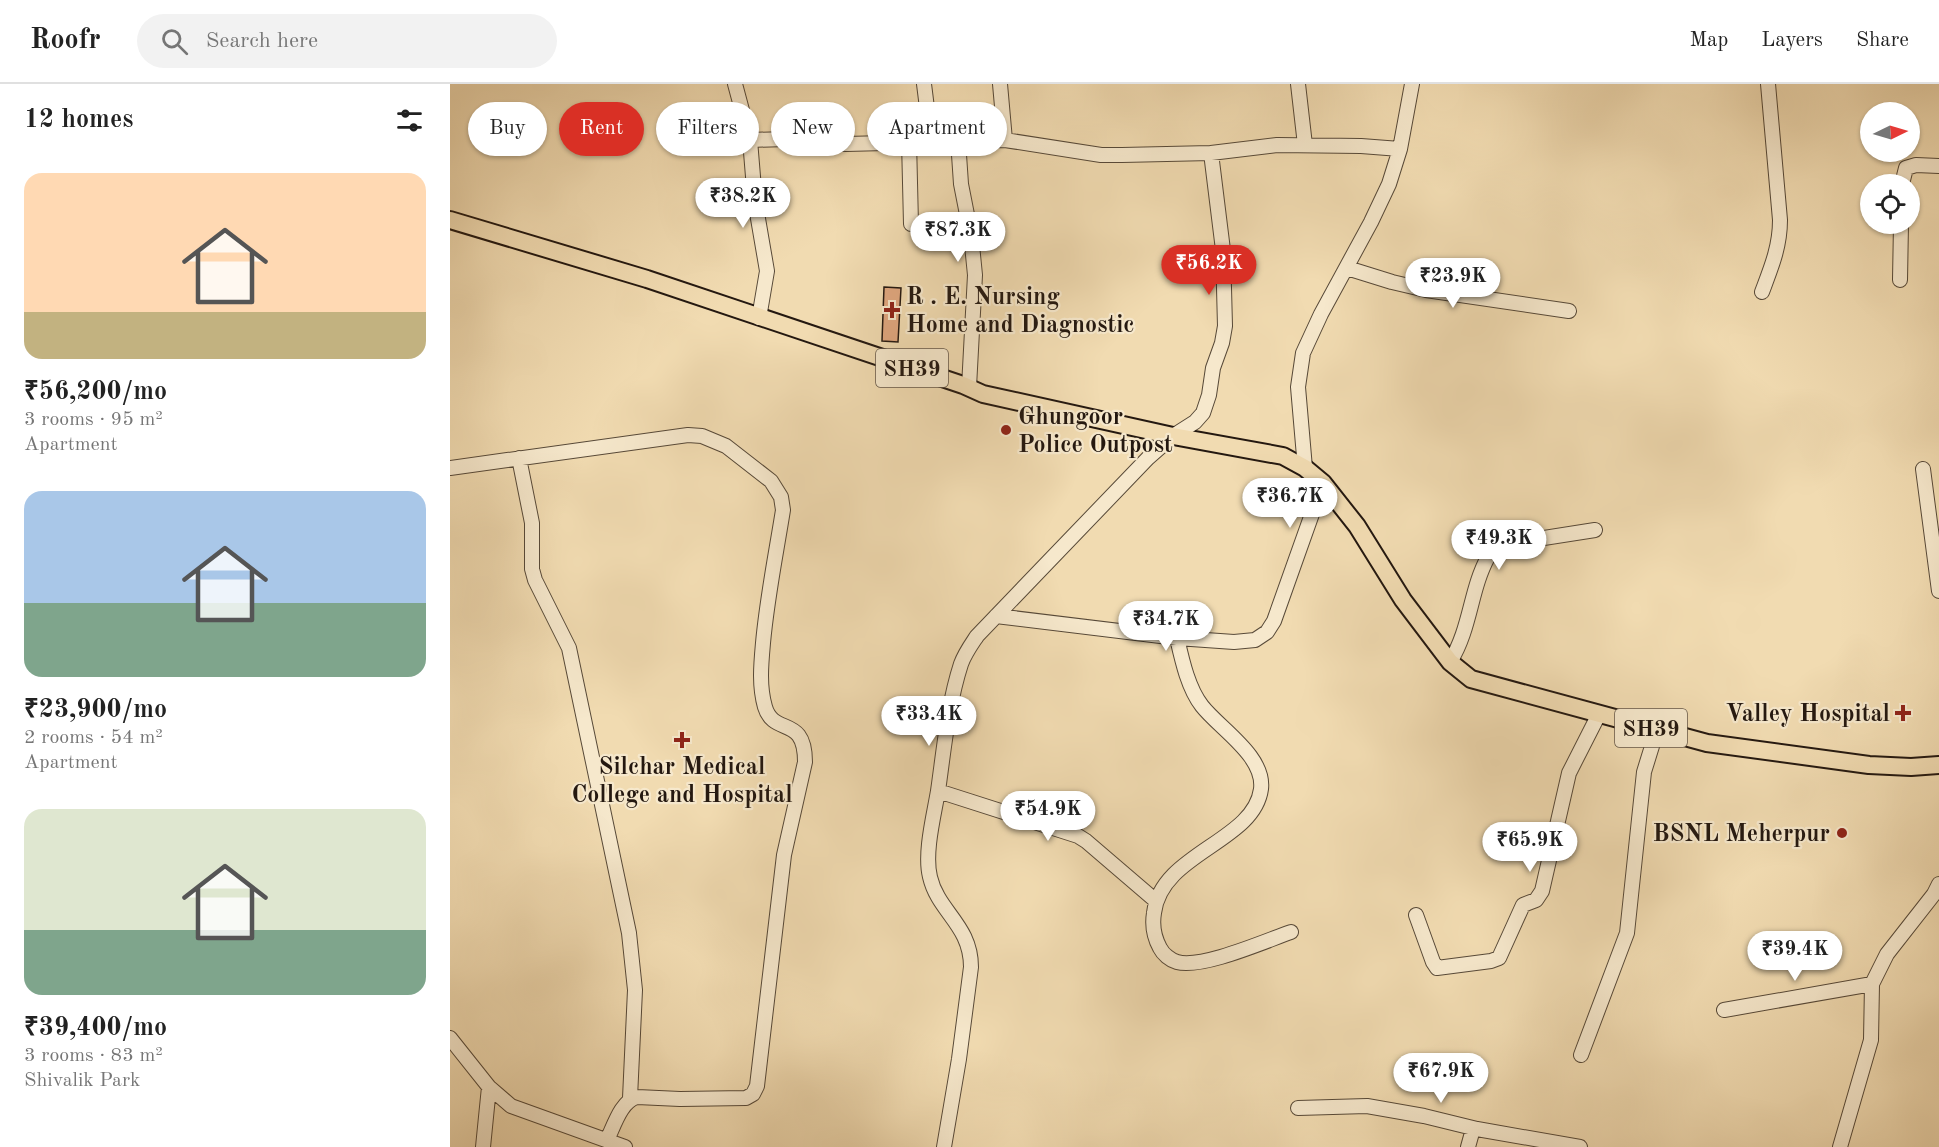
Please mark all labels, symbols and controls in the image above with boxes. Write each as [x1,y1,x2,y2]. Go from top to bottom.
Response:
search box [137,14,557,68]
icon: search [158,25,191,58]
text: Roofr [30,27,101,55]
text: Search here [206,30,318,52]
text: Map [1689,30,1728,51]
text: Layers [1761,30,1823,51]
text: Share [1856,30,1909,51]
chip: Buy [468,102,547,156]
chip: Rent [559,102,644,156]
chip: Filters [656,102,759,156]
chip: New [771,102,855,156]
chip: Apartment [867,102,1007,156]
north arrow [1860,102,1920,162]
map controls [1860,102,1920,234]
icon: filters [393,104,426,137]
text: 12 homes [24,107,133,133]
button: locate [1860,174,1920,234]
pin: ₹38.2K [694,178,792,229]
text: ₹38.2K [709,187,777,207]
icon: home [171,212,279,320]
pin: ₹87.3K [909,212,1007,263]
text: ₹87.3K [924,221,992,241]
pin: ₹56.2K [1160,245,1258,296]
text: ₹56.2K [1175,254,1243,274]
pin: ₹23.9K [1404,258,1502,309]
text: ₹23.9K [1419,267,1487,287]
place label: R . E. Nursing Home and Diagnostic [906,286,1135,338]
marker: R . E. Nursing Home and Diagnostic [883,301,901,319]
road number: SH39 [876,349,948,387]
text: ₹56,200/mo [24,379,167,405]
place label: Ghungoor Police Outpost [1018,406,1173,458]
text: 3 rooms · 95 m² [24,410,163,430]
marker: Ghungoor Police Outpost [999,423,1013,437]
text: Apartment [24,435,118,455]
pin: ₹36.7K [1241,478,1339,529]
text: ₹36.7K [1256,487,1324,507]
pin: ₹49.3K [1450,520,1548,571]
text: ₹49.3K [1465,529,1533,549]
icon: home [171,530,279,638]
pin: ₹34.7K [1117,601,1215,652]
text: ₹34.7K [1132,610,1200,630]
pin: ₹33.4K [880,696,978,747]
text: ₹23,900/mo [24,697,167,723]
place label: Valley Hospital [1726,703,1890,727]
marker: Valley Hospital [1894,704,1912,722]
text: ₹33.4K [895,705,963,725]
road number: SH39 [1615,709,1687,747]
text: 2 rooms · 54 m² [24,728,163,748]
marker: Silchar Medical College and Hospital [673,731,691,749]
text: Apartment [24,753,118,773]
place label: Silchar Medical College and Hospital [571,756,793,808]
pin: ₹54.9K [999,791,1097,842]
text: ₹54.9K [1014,800,1082,820]
pin: ₹65.9K [1481,822,1579,873]
place label: BSNL Meherpur [1652,823,1830,847]
marker: BSNL Meherpur [1835,826,1849,840]
text: ₹65.9K [1496,831,1564,851]
icon: home [171,848,279,956]
pin: ₹39.4K [1746,931,1844,982]
text: ₹39.4K [1761,940,1829,960]
text: ₹39,400/mo [24,1015,167,1041]
text: 3 rooms · 83 m² [24,1046,163,1066]
pin: ₹67.9K [1392,1053,1490,1104]
text: ₹67.9K [1407,1062,1475,1082]
text: Shivalik Park [24,1071,141,1091]

